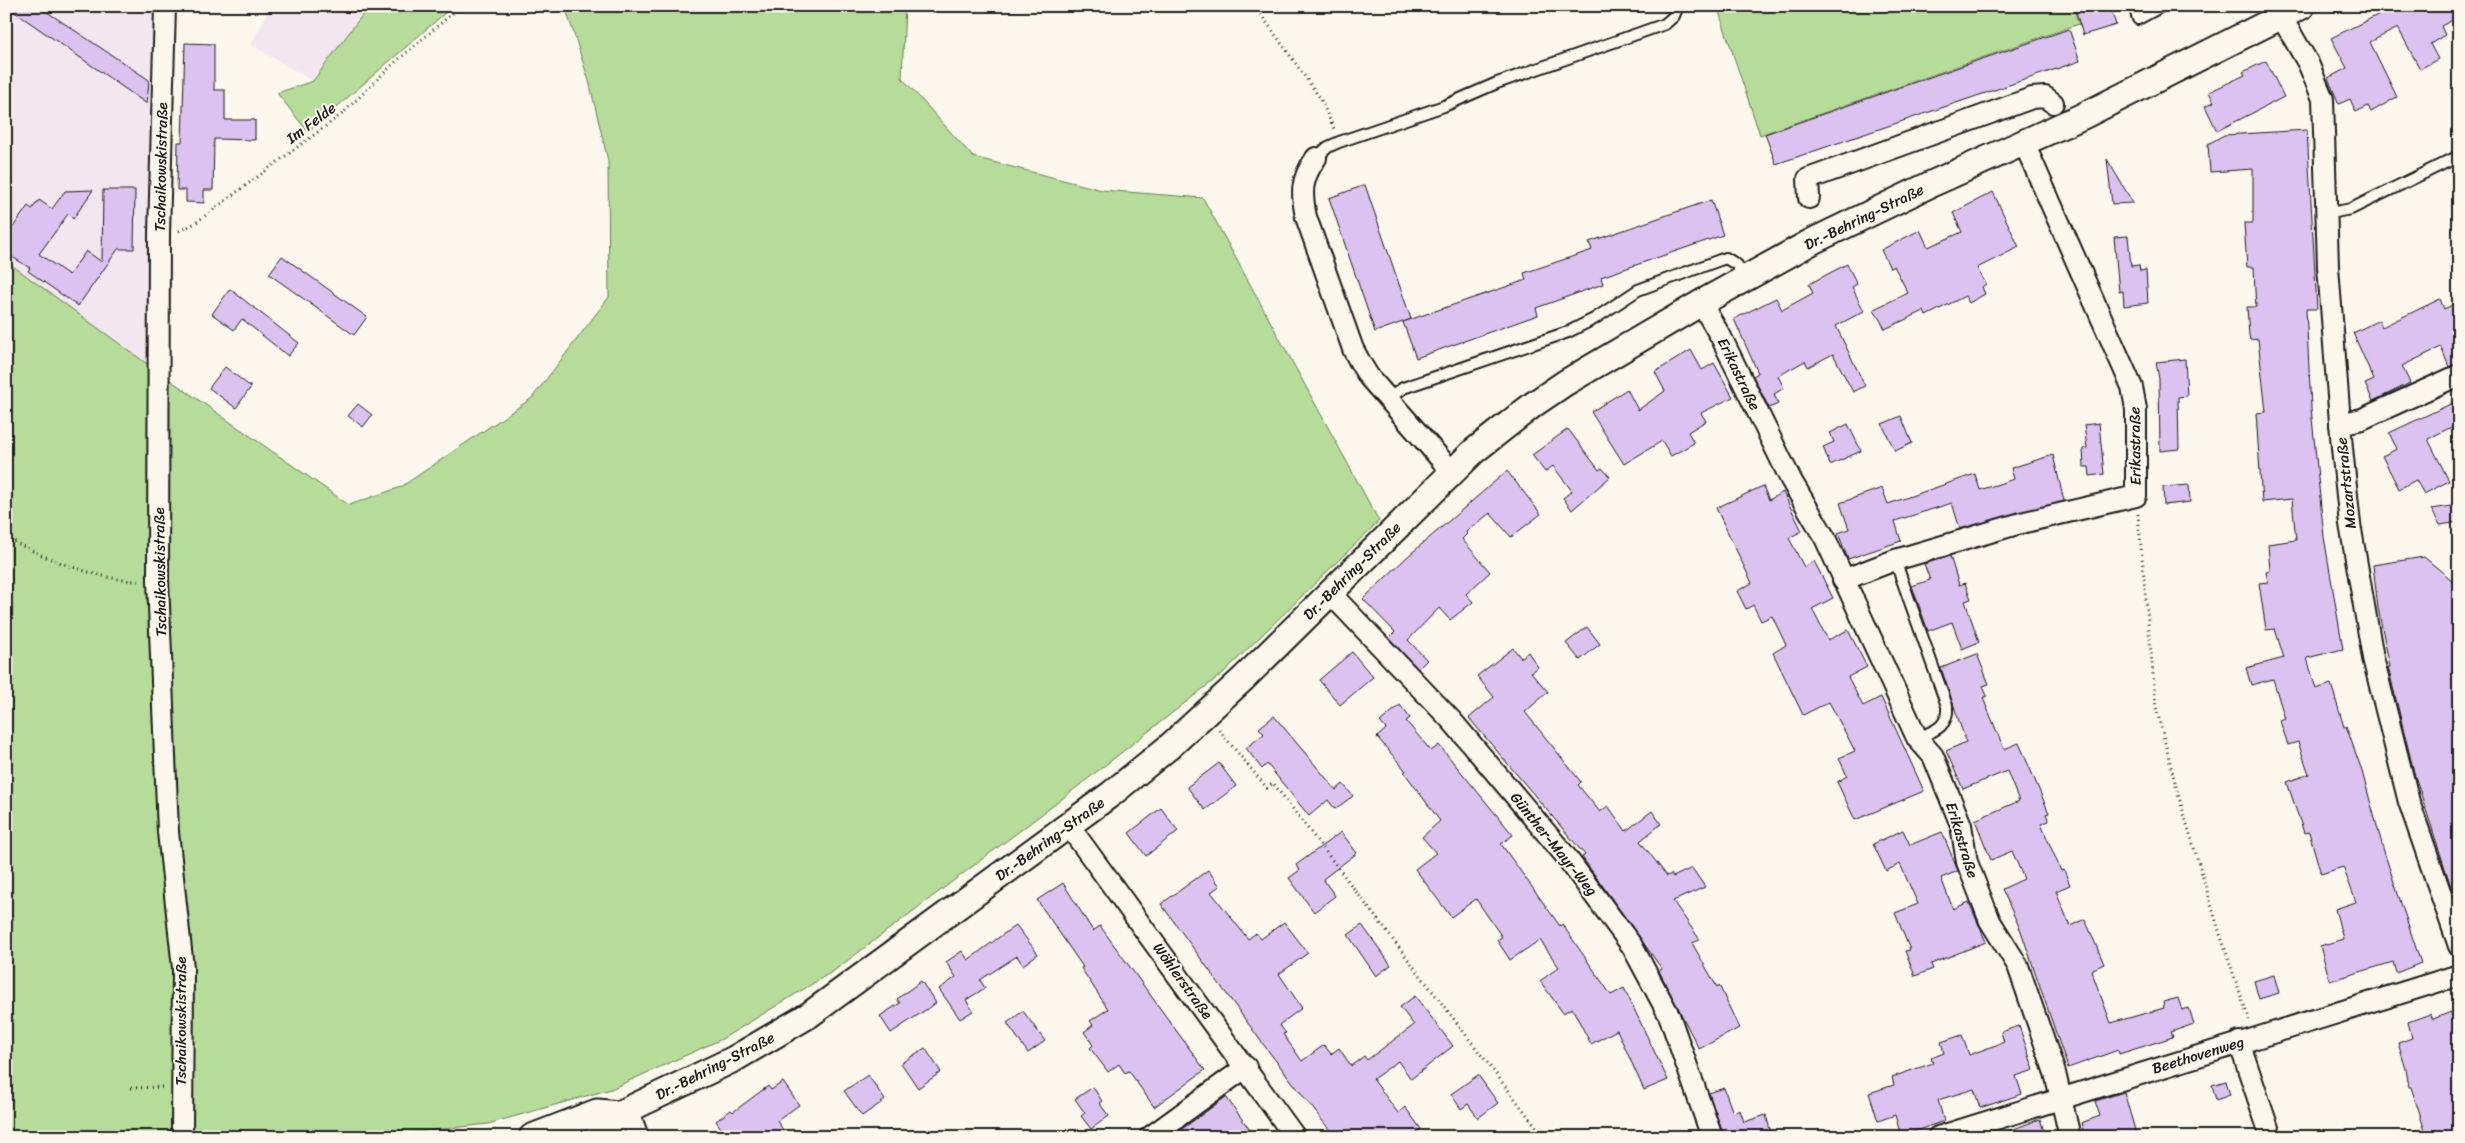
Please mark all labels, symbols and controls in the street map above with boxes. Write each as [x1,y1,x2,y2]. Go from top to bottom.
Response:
street label: Im Felde [280,95,342,151]
street label: Tschaikowskistraße [147,102,175,232]
street label: Dr.-Behring-Straße [1800,177,1929,257]
street label: Erikastraße [1710,333,1768,415]
street label: Erikastraße [2121,406,2149,486]
street label: Mozartstraße [2328,436,2364,530]
street label: Tschaikowskistraße [146,507,174,637]
street label: Dr.-Behring-Straße [1297,515,1408,626]
street label: Günther-Mayr-Weg [1504,786,1605,902]
street label: Dr.-Behring-Straße [989,790,1111,888]
street label: Erikastraße [1938,799,1986,882]
street label: Wöhlerstraße [1146,937,1220,1025]
street label: Tschaikowskistraße [168,956,194,1086]
street label: Dr.-Behring-Straße [651,1025,779,1107]
street label: Beethovenweg [2149,1029,2247,1081]

